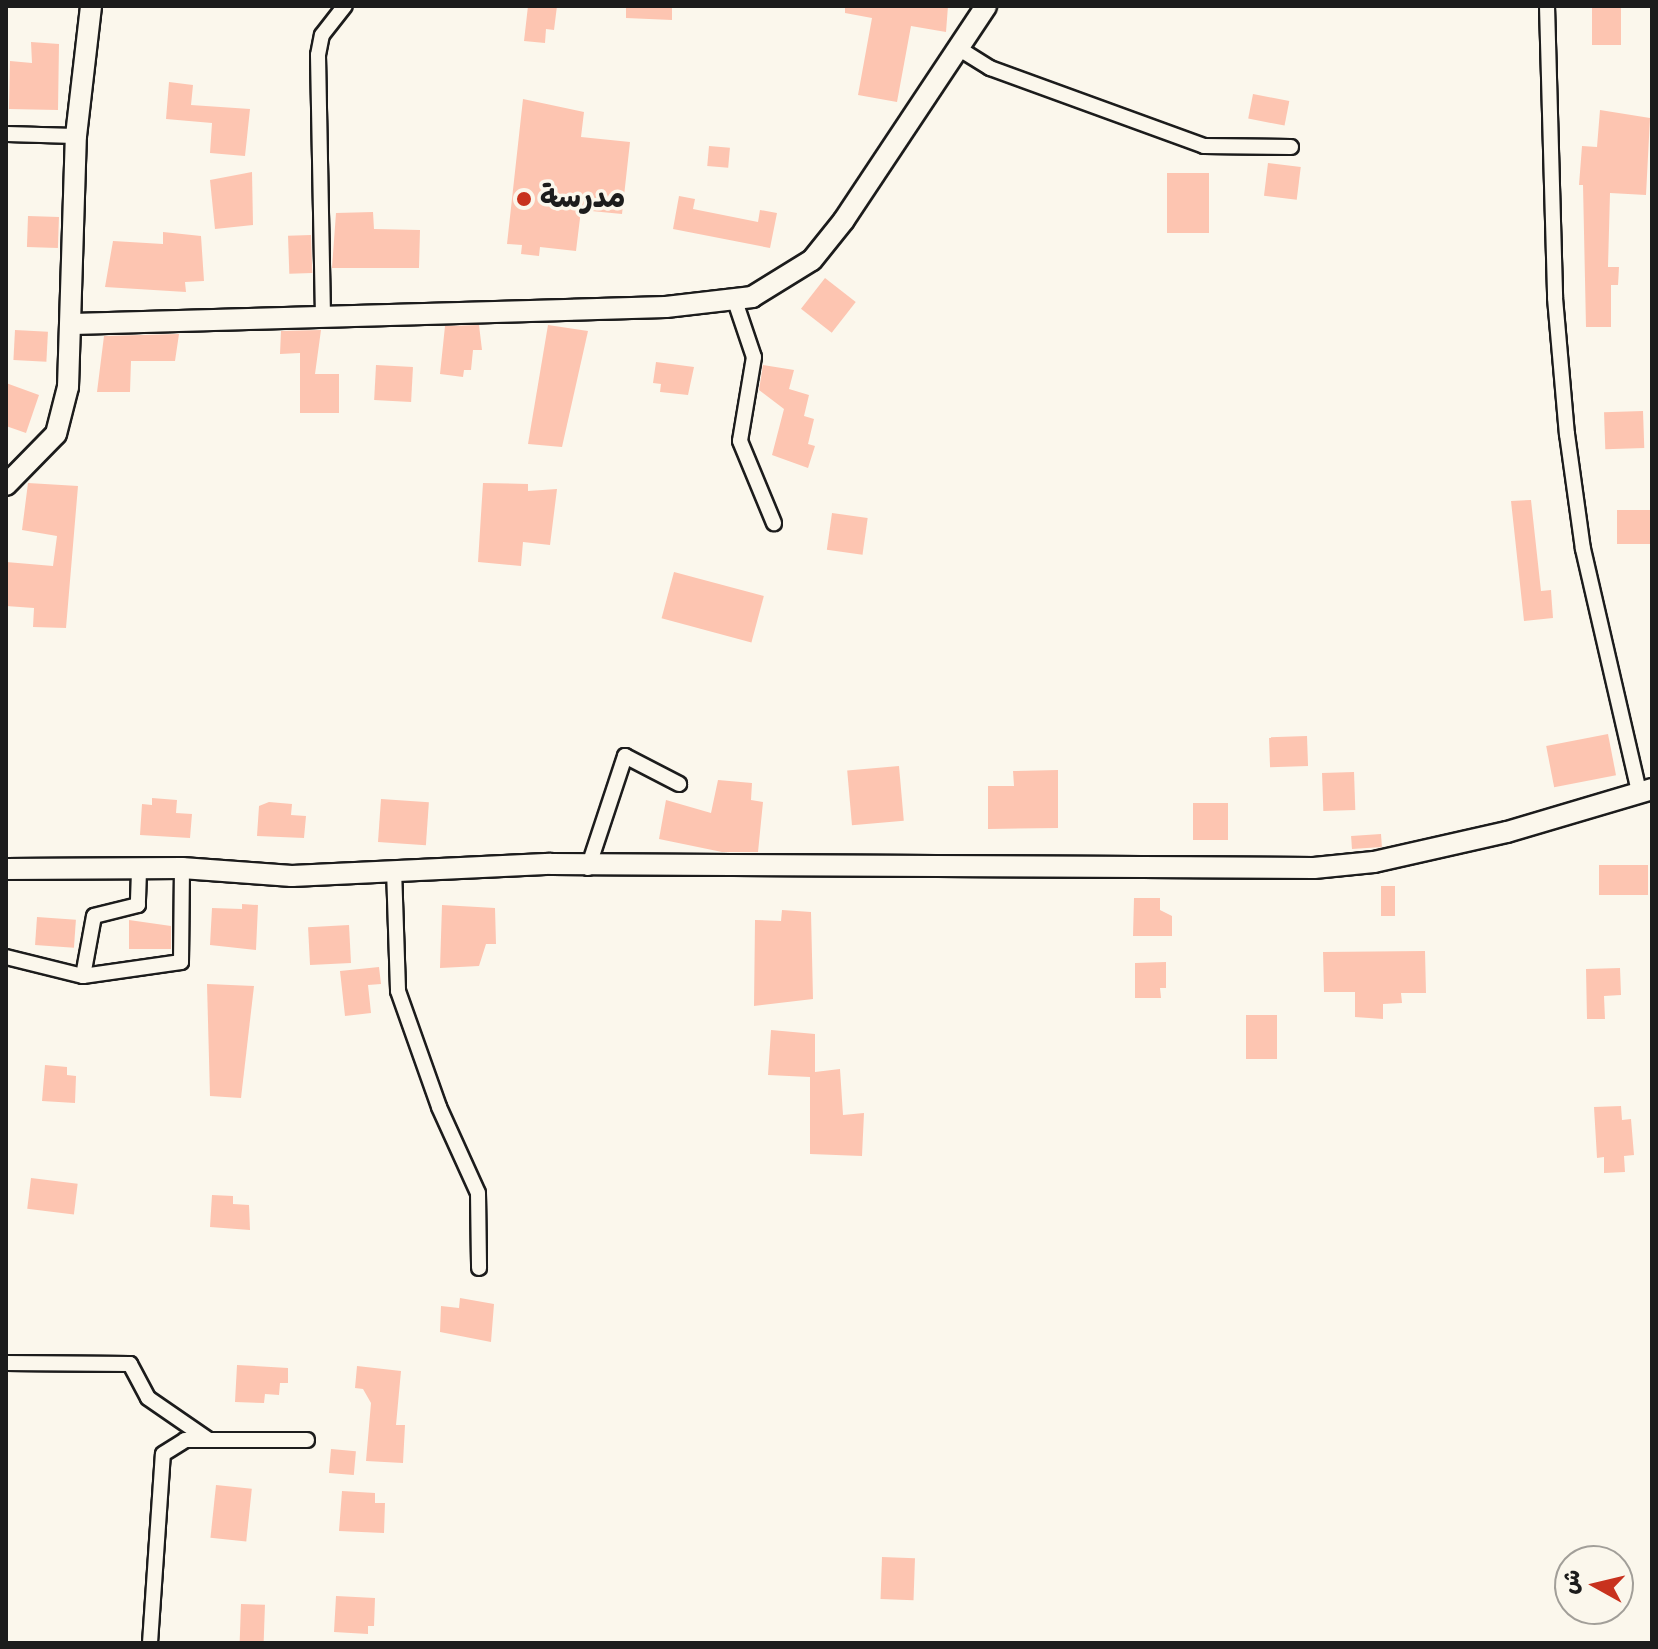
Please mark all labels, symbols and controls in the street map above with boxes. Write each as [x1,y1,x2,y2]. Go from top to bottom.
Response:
place label: مدرسة [540,181,625,217]
marker: مدرسة [515,190,533,208]
north arrow [1554,1545,1634,1625]
text: ش [1557,1568,1588,1596]

